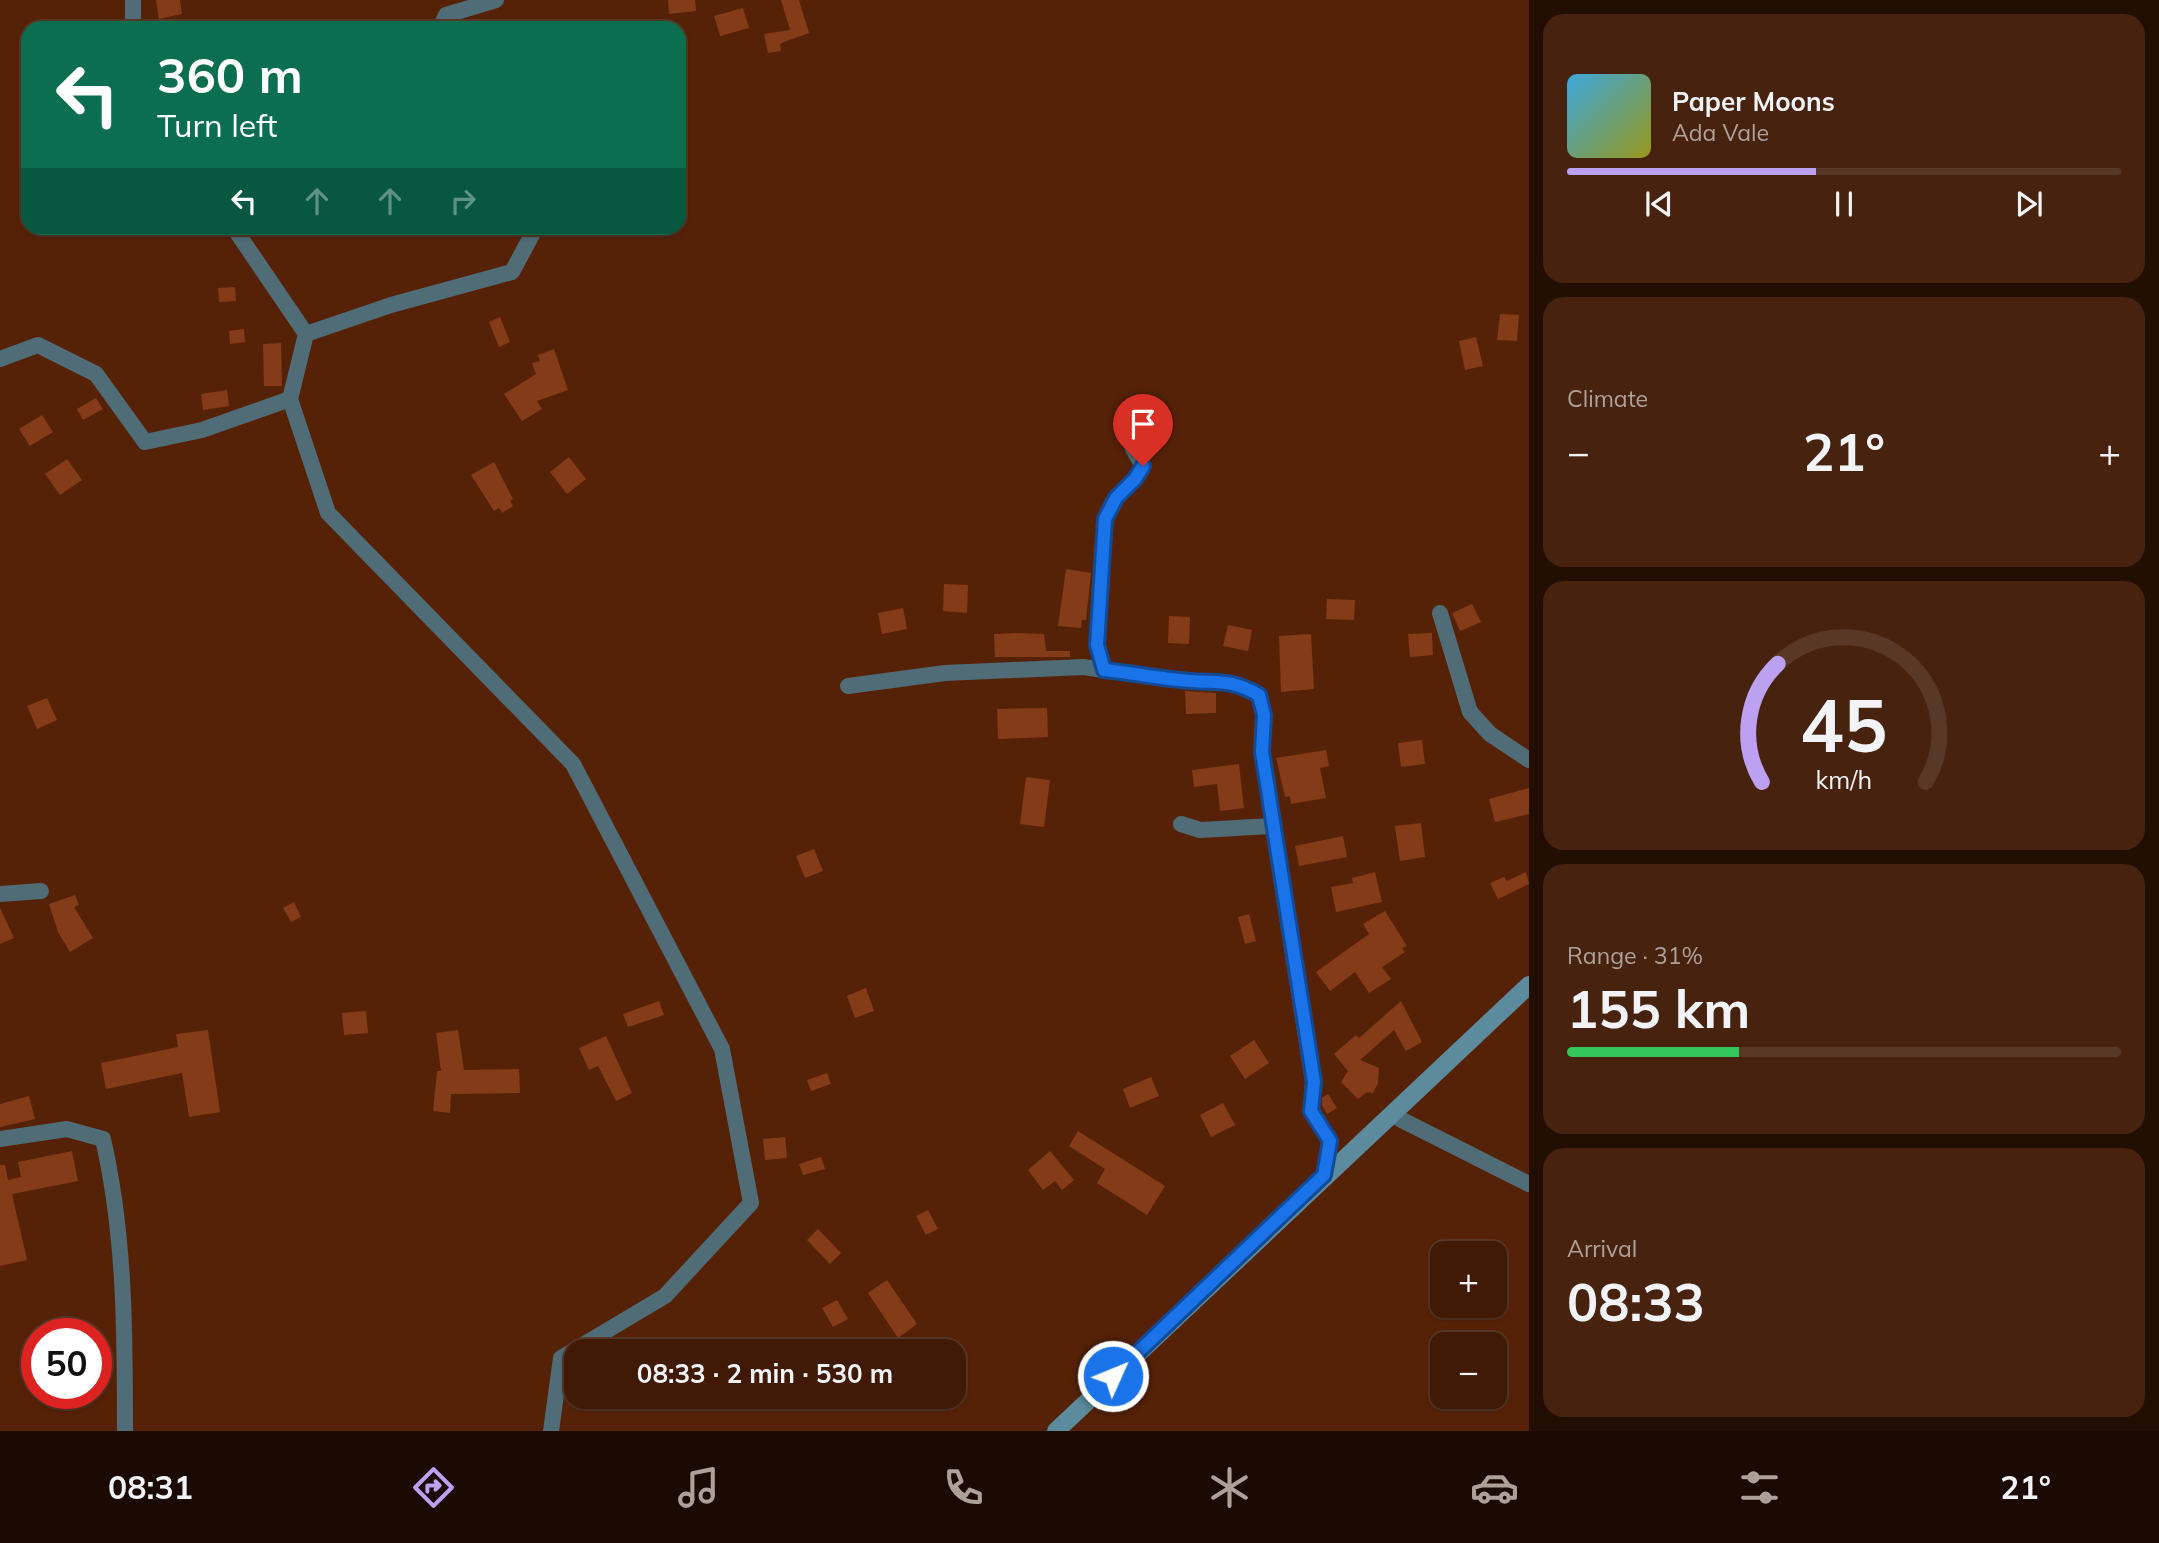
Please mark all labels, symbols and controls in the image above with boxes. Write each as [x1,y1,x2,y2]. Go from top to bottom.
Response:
text: 360 m [157,44,303,105]
icon: left [42,49,133,140]
text: Paper Moons [1672,85,1835,118]
text: Turn left [157,105,277,145]
text: Ada Vale [1672,118,1769,147]
icon: left [225,182,263,220]
icon: ahead [298,182,336,220]
icon: ahead [371,182,409,220]
icon: right [444,182,482,220]
icon: previous [1640,185,1678,223]
icon: pause [1825,185,1863,223]
icon: next [2010,185,2048,223]
text: Climate [1567,384,1648,413]
pin [1113,394,1173,466]
icon: arrive [1124,405,1162,443]
text: 21° [1803,419,1885,484]
text: − [1567,428,1590,476]
text: + [2098,428,2121,476]
text: 45 [1800,679,1888,770]
text: km/h [1816,763,1872,794]
text: Range · 31% [1567,941,1703,970]
text: 155 km [1567,976,1750,1041]
text: Arrival [1567,1234,1637,1263]
map controls [1430,1241,1507,1409]
button: + [1430,1241,1507,1318]
text: 08:33 [1567,1269,1705,1334]
speed limit sign: 50 [21,1318,112,1409]
button: − [1430,1332,1507,1409]
position arrow [1076,1339,1150,1413]
text: 08:33 · 2 min · 530 m [637,1357,893,1390]
icon: directions [409,1463,458,1512]
icon: music [674,1463,723,1512]
icon: phone [939,1463,988,1512]
icon: climate [1205,1463,1254,1512]
icon: car [1470,1463,1519,1512]
icon: filters [1735,1463,1784,1512]
text: 08:31 [108,1467,193,1507]
text: 21° [2000,1467,2051,1507]

